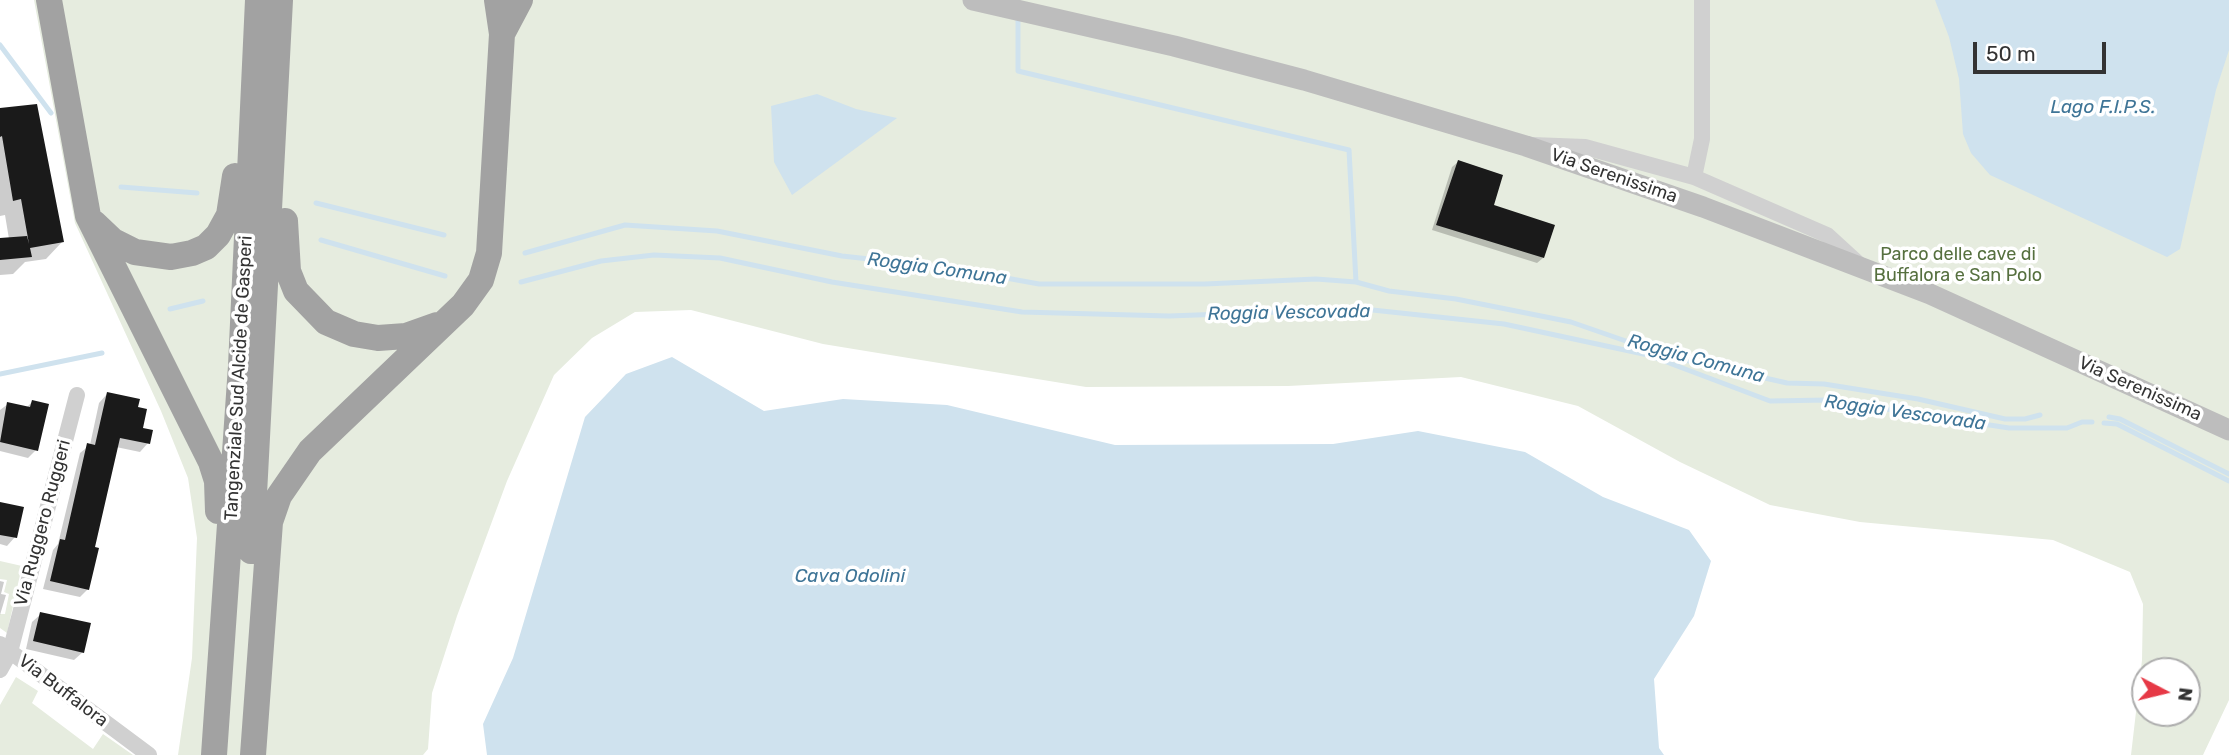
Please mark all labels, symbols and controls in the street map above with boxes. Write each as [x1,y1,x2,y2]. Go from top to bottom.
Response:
scale bar [1977,28,2110,72]
text: 50 m [1986,41,2036,66]
water label: Lago F.I.P.S. [2050,97,2156,119]
street label: Via Serenissima [1548,144,1680,208]
street label: Tangenziale Sud Alcide de Gasperi [221,235,257,521]
park label: Parco delle cave di Buffalora e San Polo [1874,244,2042,286]
water label: Roggia Comuna [866,248,1008,290]
water label: Roggia Vescovada [1207,300,1371,326]
water label: Roggia Comuna [1625,330,1767,388]
street label: Via Serenissima [2075,352,2205,426]
water label: Roggia Vescovada [1823,390,1987,436]
street label: Via Ruggero Ruggeri [10,437,76,609]
water label: Cava Odolini [795,566,905,588]
street label: Via Buffalora [14,650,112,732]
north arrow [2131,657,2201,727]
text: N [2173,686,2198,703]

